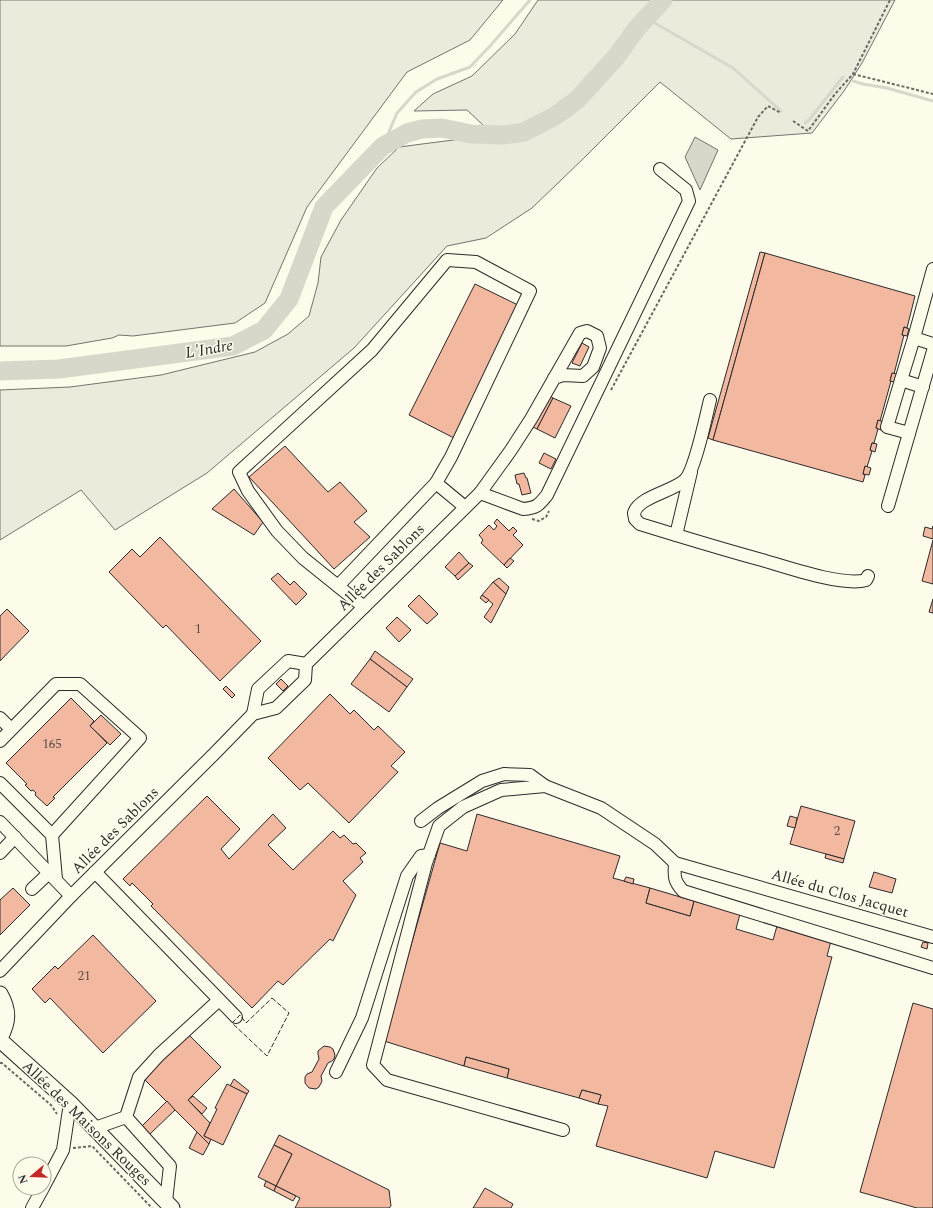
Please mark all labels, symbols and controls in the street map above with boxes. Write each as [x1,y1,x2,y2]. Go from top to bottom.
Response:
water label: L'Indre [183,333,235,365]
street label: Allée des Sablons [332,518,430,616]
house number: 1 [195,619,201,639]
house number: 165 [42,734,62,754]
street label: Allée des Sablons [66,781,164,879]
house number: 2 [834,821,840,841]
street label: Allée du Clos Jacquet [769,863,911,924]
house number: 21 [78,966,91,986]
street label: Allée des Maisons Rouges [17,1055,157,1191]
north arrow [12,1156,52,1196]
text: N [14,1172,33,1186]

